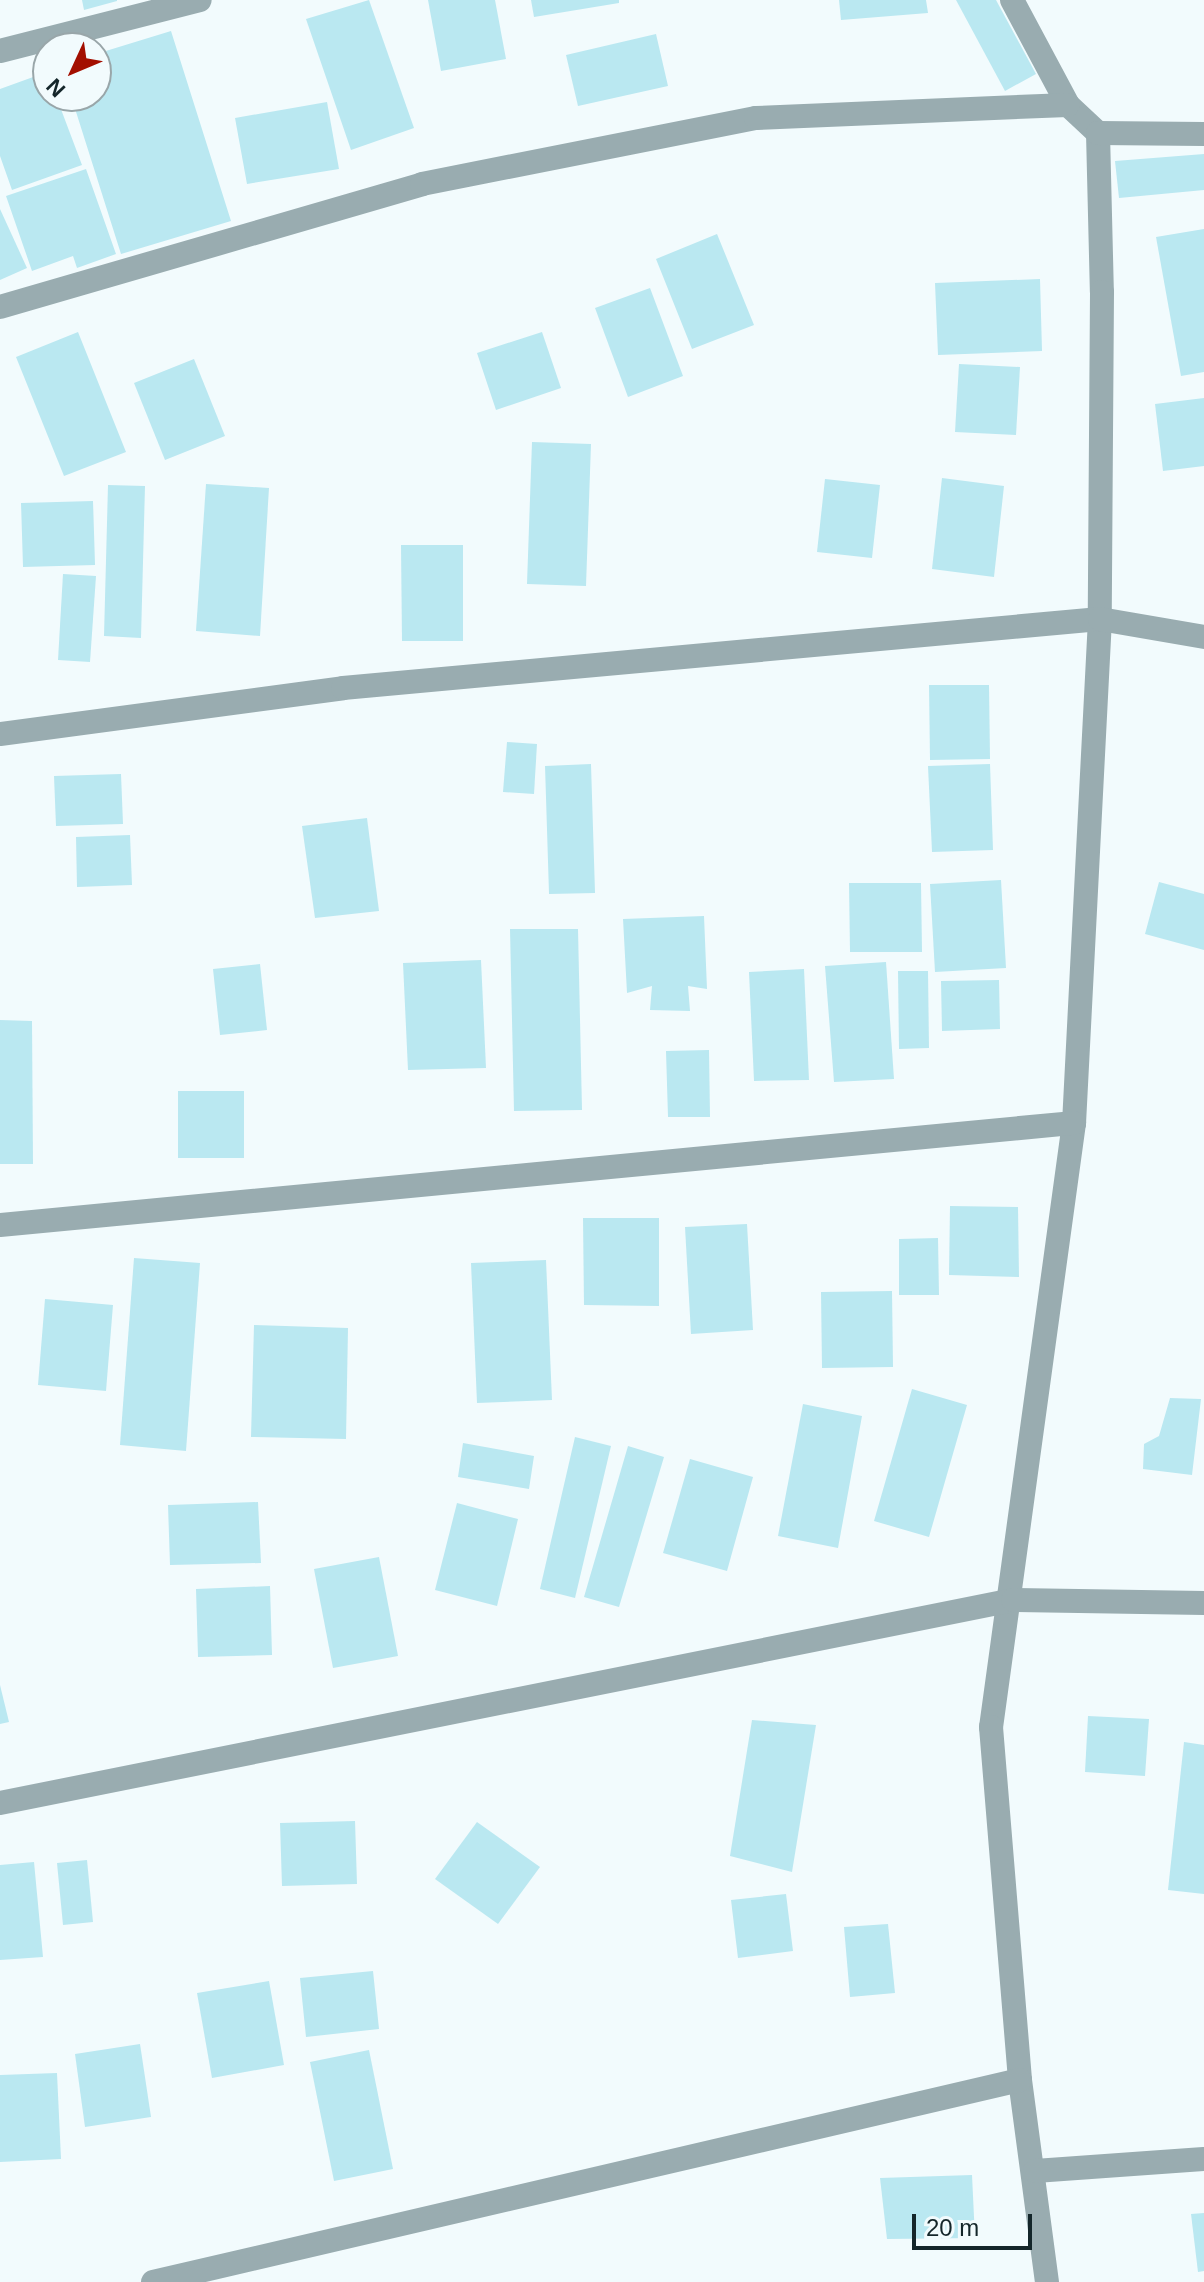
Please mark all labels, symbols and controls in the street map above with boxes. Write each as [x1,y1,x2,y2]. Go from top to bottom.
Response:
north arrow [32,32,112,112]
text: N [41,73,70,102]
scale bar [916,2198,1036,2248]
text: 20 m [926,2214,979,2241]

